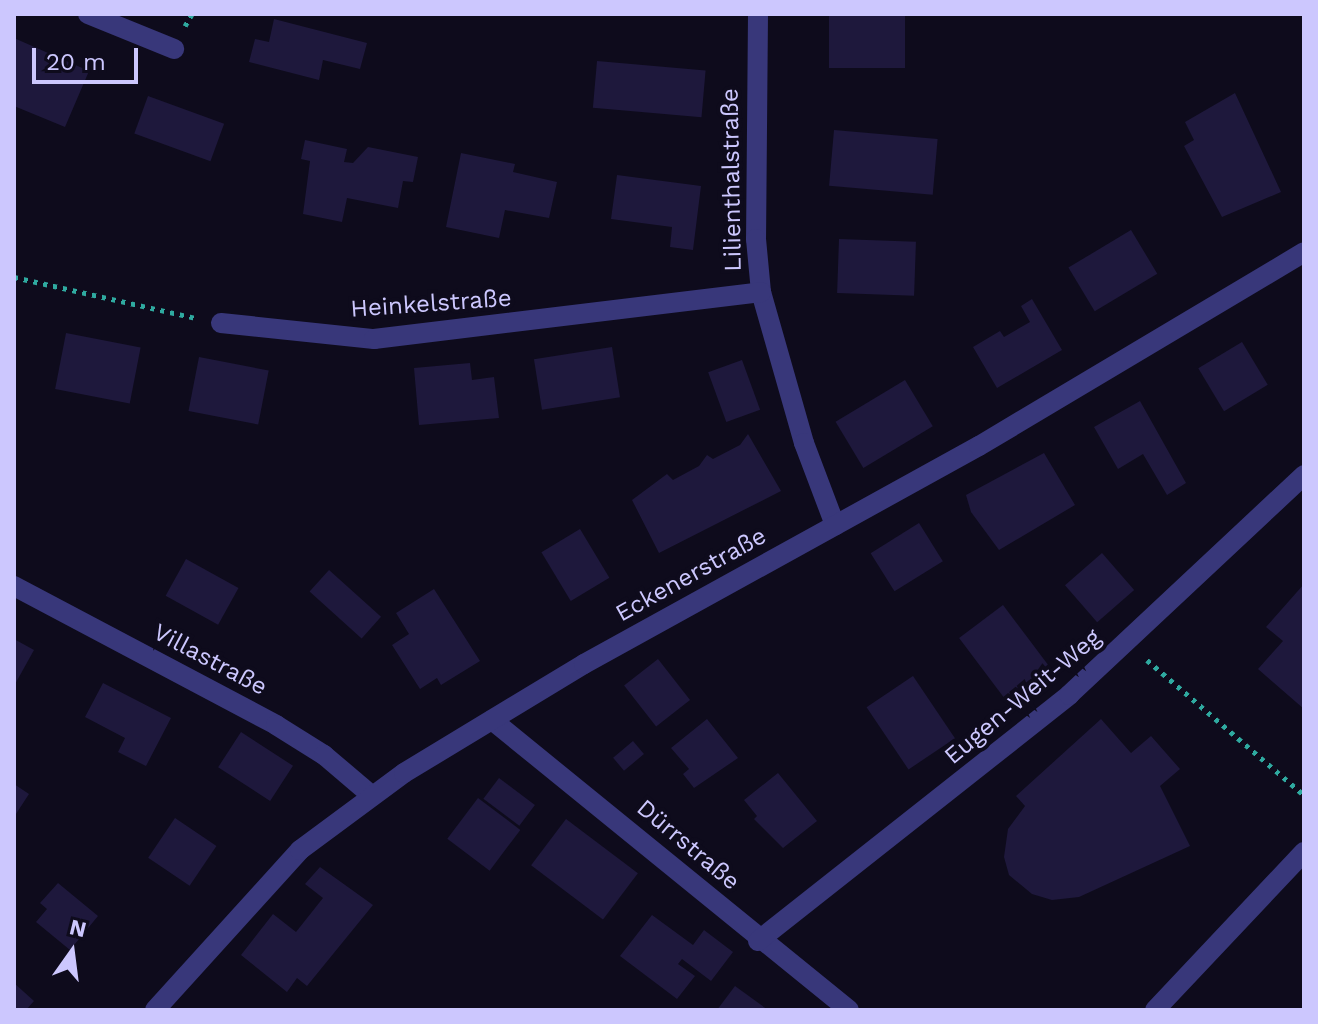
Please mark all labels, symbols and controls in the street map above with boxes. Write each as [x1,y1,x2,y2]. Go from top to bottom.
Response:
scale bar [36,32,142,82]
text: 20 m [46,48,106,76]
street label: Lilienthalstraße [716,88,748,272]
street label: Heinkelstraße [350,284,512,324]
street label: Eckenerstraße [611,522,771,628]
street label: Villastraße [148,618,272,702]
street label: Eugen-Weit-Weg [939,623,1107,771]
street label: Dürrstraße [631,794,745,896]
north arrow [32,912,112,992]
text: N [67,914,89,942]

